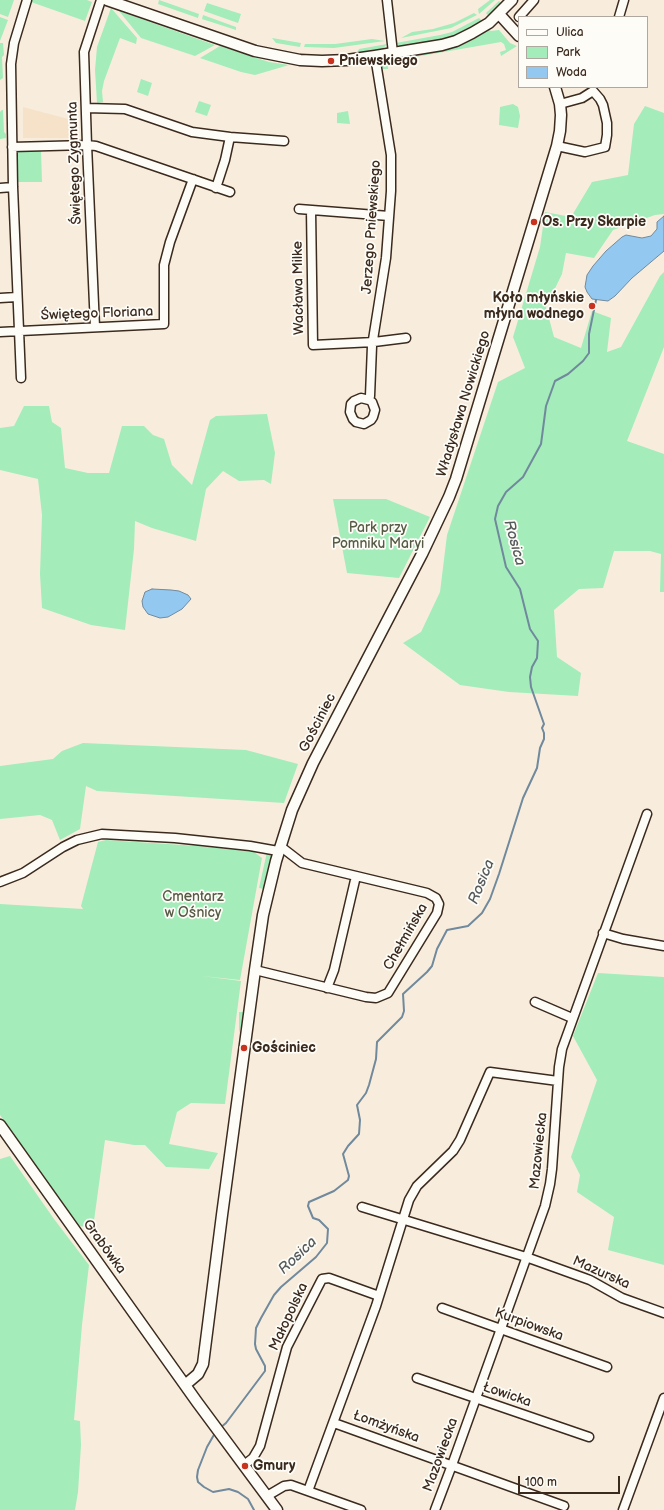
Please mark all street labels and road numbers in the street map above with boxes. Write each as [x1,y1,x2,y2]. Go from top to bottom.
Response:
street label: Świętego Zygmunta [64,101,86,225]
street label: Jerzego Pniewskiego [359,159,385,295]
street label: Wacława Milke [290,241,308,335]
street label: Świętego Floriana [40,304,154,324]
street label: Władysława Nowickiego [434,329,494,479]
street label: Gościniec [296,691,340,755]
street label: Chełmińska [380,901,432,973]
street label: Mazowiecka [527,1112,551,1190]
street label: Grabówka [79,1217,129,1277]
street label: Mazurska [570,1253,632,1293]
street label: Małopolska [266,1280,312,1354]
street label: Kurpiowska [492,1305,566,1345]
street label: Łowicka [481,1379,533,1411]
street label: Łomżyńska [351,1407,421,1447]
street label: Mazowiecka [420,1416,462,1494]

